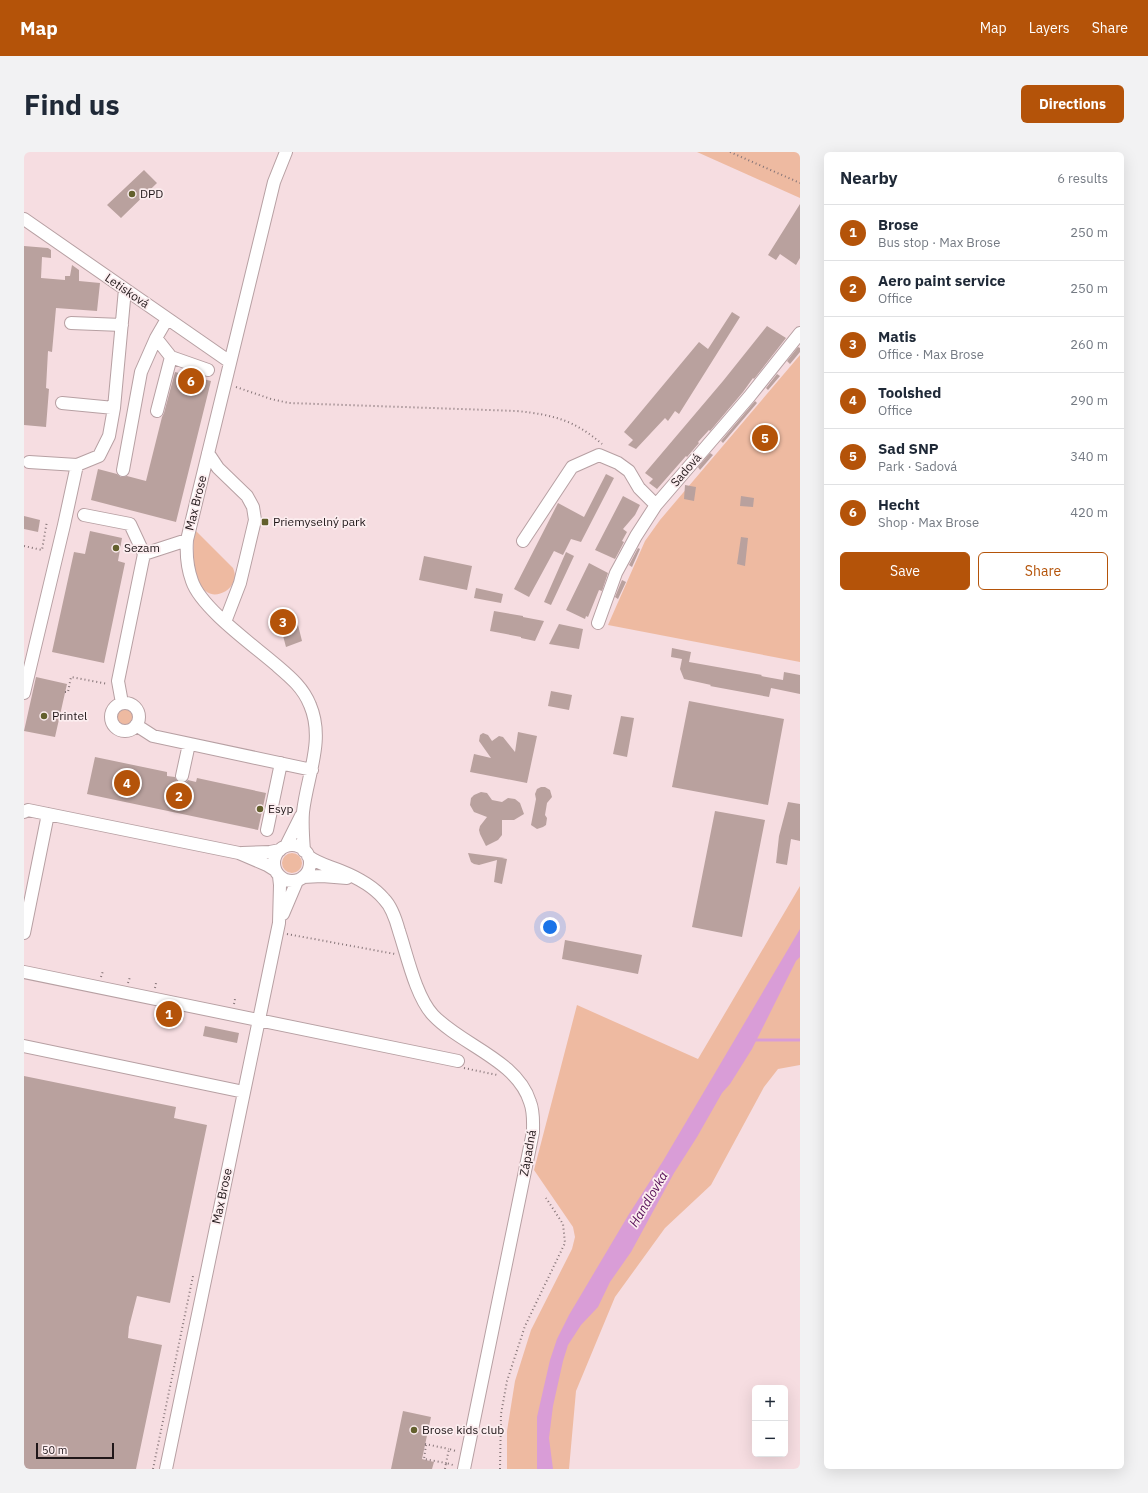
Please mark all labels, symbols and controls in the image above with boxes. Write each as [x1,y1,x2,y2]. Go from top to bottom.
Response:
text: Map [20,16,58,40]
text: Map [980,19,1007,37]
text: Layers [1029,19,1070,37]
text: Share [1092,19,1128,37]
button: Directions [1021,85,1124,123]
text: Find us [24,86,120,123]
text: Nearby [840,167,898,189]
text: 6 results [1057,170,1108,187]
place label: DPD [140,186,163,201]
marker: DPD [127,189,137,199]
text: Brose [878,215,918,234]
text: 1 [849,224,857,241]
text: 250 m [1070,224,1108,241]
text: Bus stop · Max Brose [878,234,1000,251]
street label: Letisková [102,270,153,312]
text: Aero paint service [878,271,1006,290]
text: 2 [849,280,857,297]
text: 250 m [1070,280,1108,297]
text: Office [878,290,912,307]
text: Matis [878,327,916,346]
text: 3 [849,336,857,353]
text: 260 m [1070,336,1108,353]
text: Office · Max Brose [878,346,984,363]
pin: 6 [178,366,204,396]
text: Toolshed [878,383,941,402]
text: 4 [849,392,857,409]
text: 290 m [1070,392,1108,409]
text: Office [878,402,912,419]
pin: 5 [752,423,778,453]
text: Sad SNP [878,439,939,458]
text: 5 [849,448,857,465]
text: 340 m [1070,448,1108,465]
street label: Sadová [667,450,705,489]
text: Park · Sadová [878,458,957,475]
street label: Max Brose [181,473,210,532]
text: Hecht [878,495,920,514]
text: 6 [849,504,857,521]
text: 420 m [1070,504,1108,521]
place label: Priemyselný park [273,514,366,529]
text: Shop · Max Brose [878,514,979,531]
marker: Priemyselný park [260,517,270,527]
place label: Sezam [124,540,160,555]
marker: Sezam [111,543,121,553]
button: Save [840,552,970,590]
button: Share [978,552,1108,590]
pin: 3 [270,607,296,637]
place label: Printel [52,708,87,723]
marker: Printel [39,711,49,721]
pin: 4 [114,768,140,798]
pin: 2 [166,781,192,811]
place label: Esyp [268,801,294,816]
marker: Esyp [255,804,265,814]
your location [540,917,560,937]
pin: 1 [156,999,182,1029]
street label: Západná [516,1128,539,1177]
street label: Max Brose [208,1166,235,1225]
water label: Handlovka [625,1168,672,1230]
map controls [752,1385,788,1457]
button: + [752,1385,788,1421]
button: − [752,1421,788,1457]
place label: Brose kids club [422,1422,504,1437]
marker: Brose kids club [409,1425,419,1435]
scale bar [36,1441,114,1460]
text: 50 m [42,1443,67,1457]

